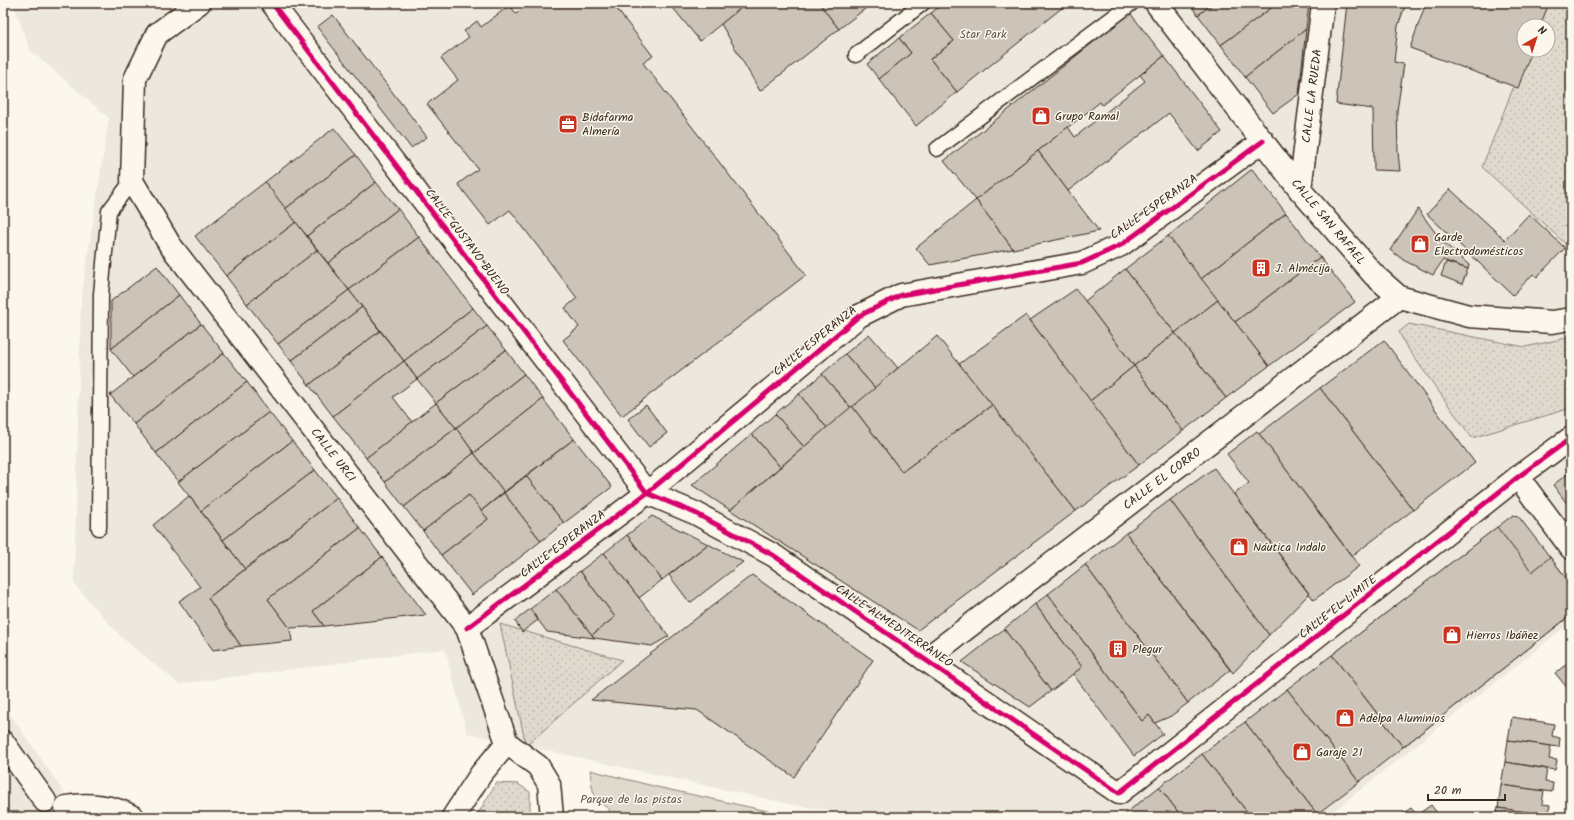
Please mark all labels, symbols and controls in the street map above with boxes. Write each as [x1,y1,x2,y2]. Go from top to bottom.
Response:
north arrow [1516,18,1556,58]
text: N [1533,22,1550,40]
park label: Star Park [959,25,1007,44]
street label: CALLE LA RUEDA [1297,48,1327,144]
shop icon: Grupo Ramal [1030,105,1052,127]
place label: Grupo Ramal [1055,107,1119,126]
place label: Bidafarma Almería [582,108,634,141]
office icon: Bidafarma Almería [557,113,579,135]
street label: CALLE ESPERANZA [1106,170,1202,244]
street label: CALLE SAN RAFAEL [1286,175,1370,269]
street label: CALLE GUSTAVO BUENO [420,184,514,300]
place label: Garde Electrodomésticos [1434,228,1524,261]
shop icon: Garde Electrodomésticos [1409,233,1431,255]
building icon: J. Almécija [1250,257,1272,279]
place label: J. Almécija [1275,259,1331,278]
street label: CALLE ESPERANZA [769,301,861,381]
street label: CALLE URCI [306,424,361,486]
street label: CALLE EL CORRO [1119,443,1206,515]
street label: CALLE ESPERANZA [516,505,610,583]
shop icon: Náutica Indalo [1228,536,1250,558]
place label: Náutica Indalo [1253,538,1326,557]
street label: CALLE EL LIMITE [1295,570,1382,644]
street label: CALLE ALMEDITERRANEO [831,579,957,673]
shop icon: Hierros Ibáñez [1441,624,1463,646]
place label: Hierros Ibáñez [1466,626,1538,645]
building icon: Plegur [1107,638,1129,660]
place label: Plegur [1132,640,1163,659]
shop icon: Adelpa Aluminios [1334,707,1356,729]
place label: Adelpa Aluminios [1359,709,1445,728]
shop icon: Garaje 21 [1291,741,1313,763]
place label: Garaje 21 [1316,743,1363,762]
scale bar [1428,776,1505,802]
text: 20 m [1434,781,1462,800]
park label: Parque de las pistas [580,790,682,809]

